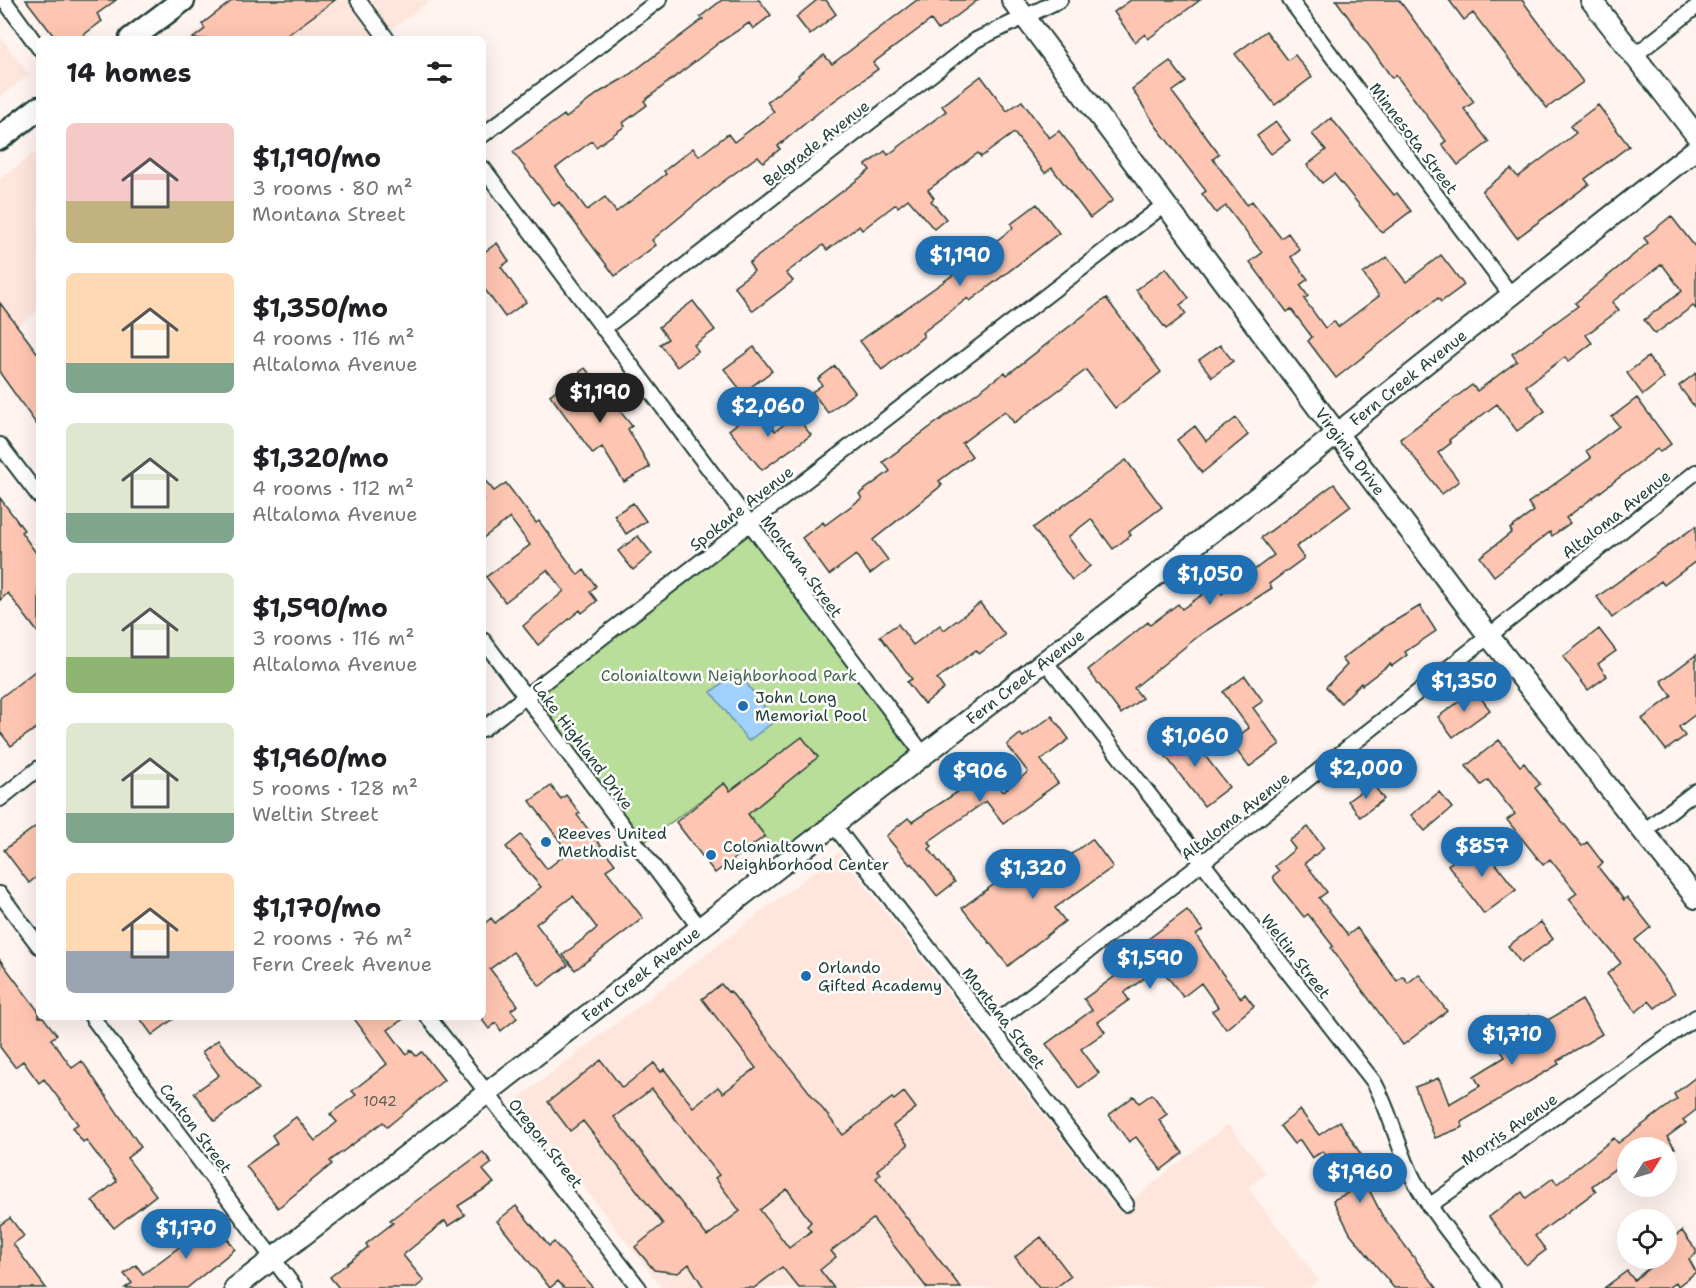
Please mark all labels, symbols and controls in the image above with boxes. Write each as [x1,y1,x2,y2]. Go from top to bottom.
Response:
text: 14 homes [66,55,192,90]
icon: filters [423,56,456,89]
street label: Minnesota Street [1365,78,1462,198]
street label: Belgrade Avenue [759,95,874,192]
text: $1,190/mo [252,140,381,175]
icon: home [114,147,186,219]
text: 3 rooms · 80 m² [252,175,413,201]
text: Montana Street [252,201,406,227]
pin: $1,190 [911,236,1009,287]
text: $1,190 [929,242,991,268]
text: $1,350/mo [252,290,388,325]
icon: home [114,297,186,369]
text: 4 rooms · 116 m² [252,325,414,351]
street label: Fern Creek Avenue [1345,325,1471,431]
text: Altaloma Avenue [252,351,418,377]
pin: $1,190 [551,373,649,424]
text: $1,190 [569,379,631,405]
pin: $2,060 [719,387,817,438]
text: $2,060 [731,393,805,419]
street label: Virginia Drive [1310,403,1390,500]
text: $1,320/mo [252,440,389,475]
icon: home [114,447,186,519]
street label: Spokane Avenue [685,461,798,556]
street label: Altaloma Avenue [1558,465,1675,563]
text: 4 rooms · 112 m² [252,475,414,501]
text: Altaloma Avenue [252,501,418,527]
street label: Montana Street [756,511,847,622]
pin: $1,050 [1161,555,1259,606]
text: $1,050 [1177,561,1243,587]
text: $1,590/mo [252,590,388,625]
icon: home [114,597,186,669]
text: 3 rooms · 116 m² [252,625,414,651]
street label: Fern Creek Avenue [962,625,1089,729]
text: Altaloma Avenue [252,651,418,677]
pin: $1,350 [1415,662,1513,713]
park label: Colonialtown Neighborhood Park [601,665,857,686]
text: $1,350 [1431,668,1497,694]
street label: Lake Highland Drive [527,677,638,814]
place label: John Long Memorial Pool [755,687,867,726]
marker: John Long Memorial Pool [736,699,750,713]
pin: $1,060 [1146,717,1244,768]
text: $1,060 [1161,723,1229,749]
text: $1,960/mo [252,740,387,775]
icon: home [114,747,186,819]
pin: $2,000 [1317,749,1415,800]
pin: $906 [944,752,1016,803]
text: $2,000 [1329,755,1403,781]
text: $906 [953,758,1007,784]
street label: Altaloma Avenue [1177,767,1294,865]
text: 5 rooms · 128 m² [252,775,418,801]
text: Weltin Street [252,801,379,827]
place label: Reeves United Methodist [558,823,667,862]
pin: $857 [1446,827,1518,878]
text: $857 [1455,833,1509,859]
marker: Reeves United Methodist [539,835,553,849]
place label: Colonialtown Neighborhood Center [723,836,889,875]
marker: Colonialtown Neighborhood Center [704,848,718,862]
pin: $1,320 [984,849,1082,900]
text: $1,320 [999,855,1067,881]
text: $1,170/mo [252,890,381,925]
icon: home [114,897,186,969]
street label: Weltin Street [1256,910,1335,1003]
street label: Fern Creek Avenue [578,922,704,1027]
text: 2 rooms · 76 m² [252,925,412,951]
pin: $1,590 [1101,939,1199,990]
text: $1,590 [1117,945,1183,971]
text: Fern Creek Avenue [252,951,432,977]
place label: Orlando Gifted Academy [818,957,942,996]
street label: Montana Street [957,963,1050,1073]
marker: Orlando Gifted Academy [799,969,813,983]
pin: $1,710 [1463,1015,1561,1066]
text: $1,710 [1482,1021,1542,1047]
street label: Canton Street [155,1079,236,1178]
street label: Morris Avenue [1457,1088,1562,1170]
house number: 1042 [363,1092,397,1110]
street label: Oregon Street [504,1094,587,1193]
north arrow [1617,1137,1677,1197]
map controls [1617,1137,1677,1269]
pin: $1,960 [1311,1153,1409,1204]
text: $1,960 [1327,1159,1393,1185]
pin: $1,170 [137,1209,235,1260]
button: locate [1617,1209,1677,1269]
text: $1,170 [155,1215,217,1241]

